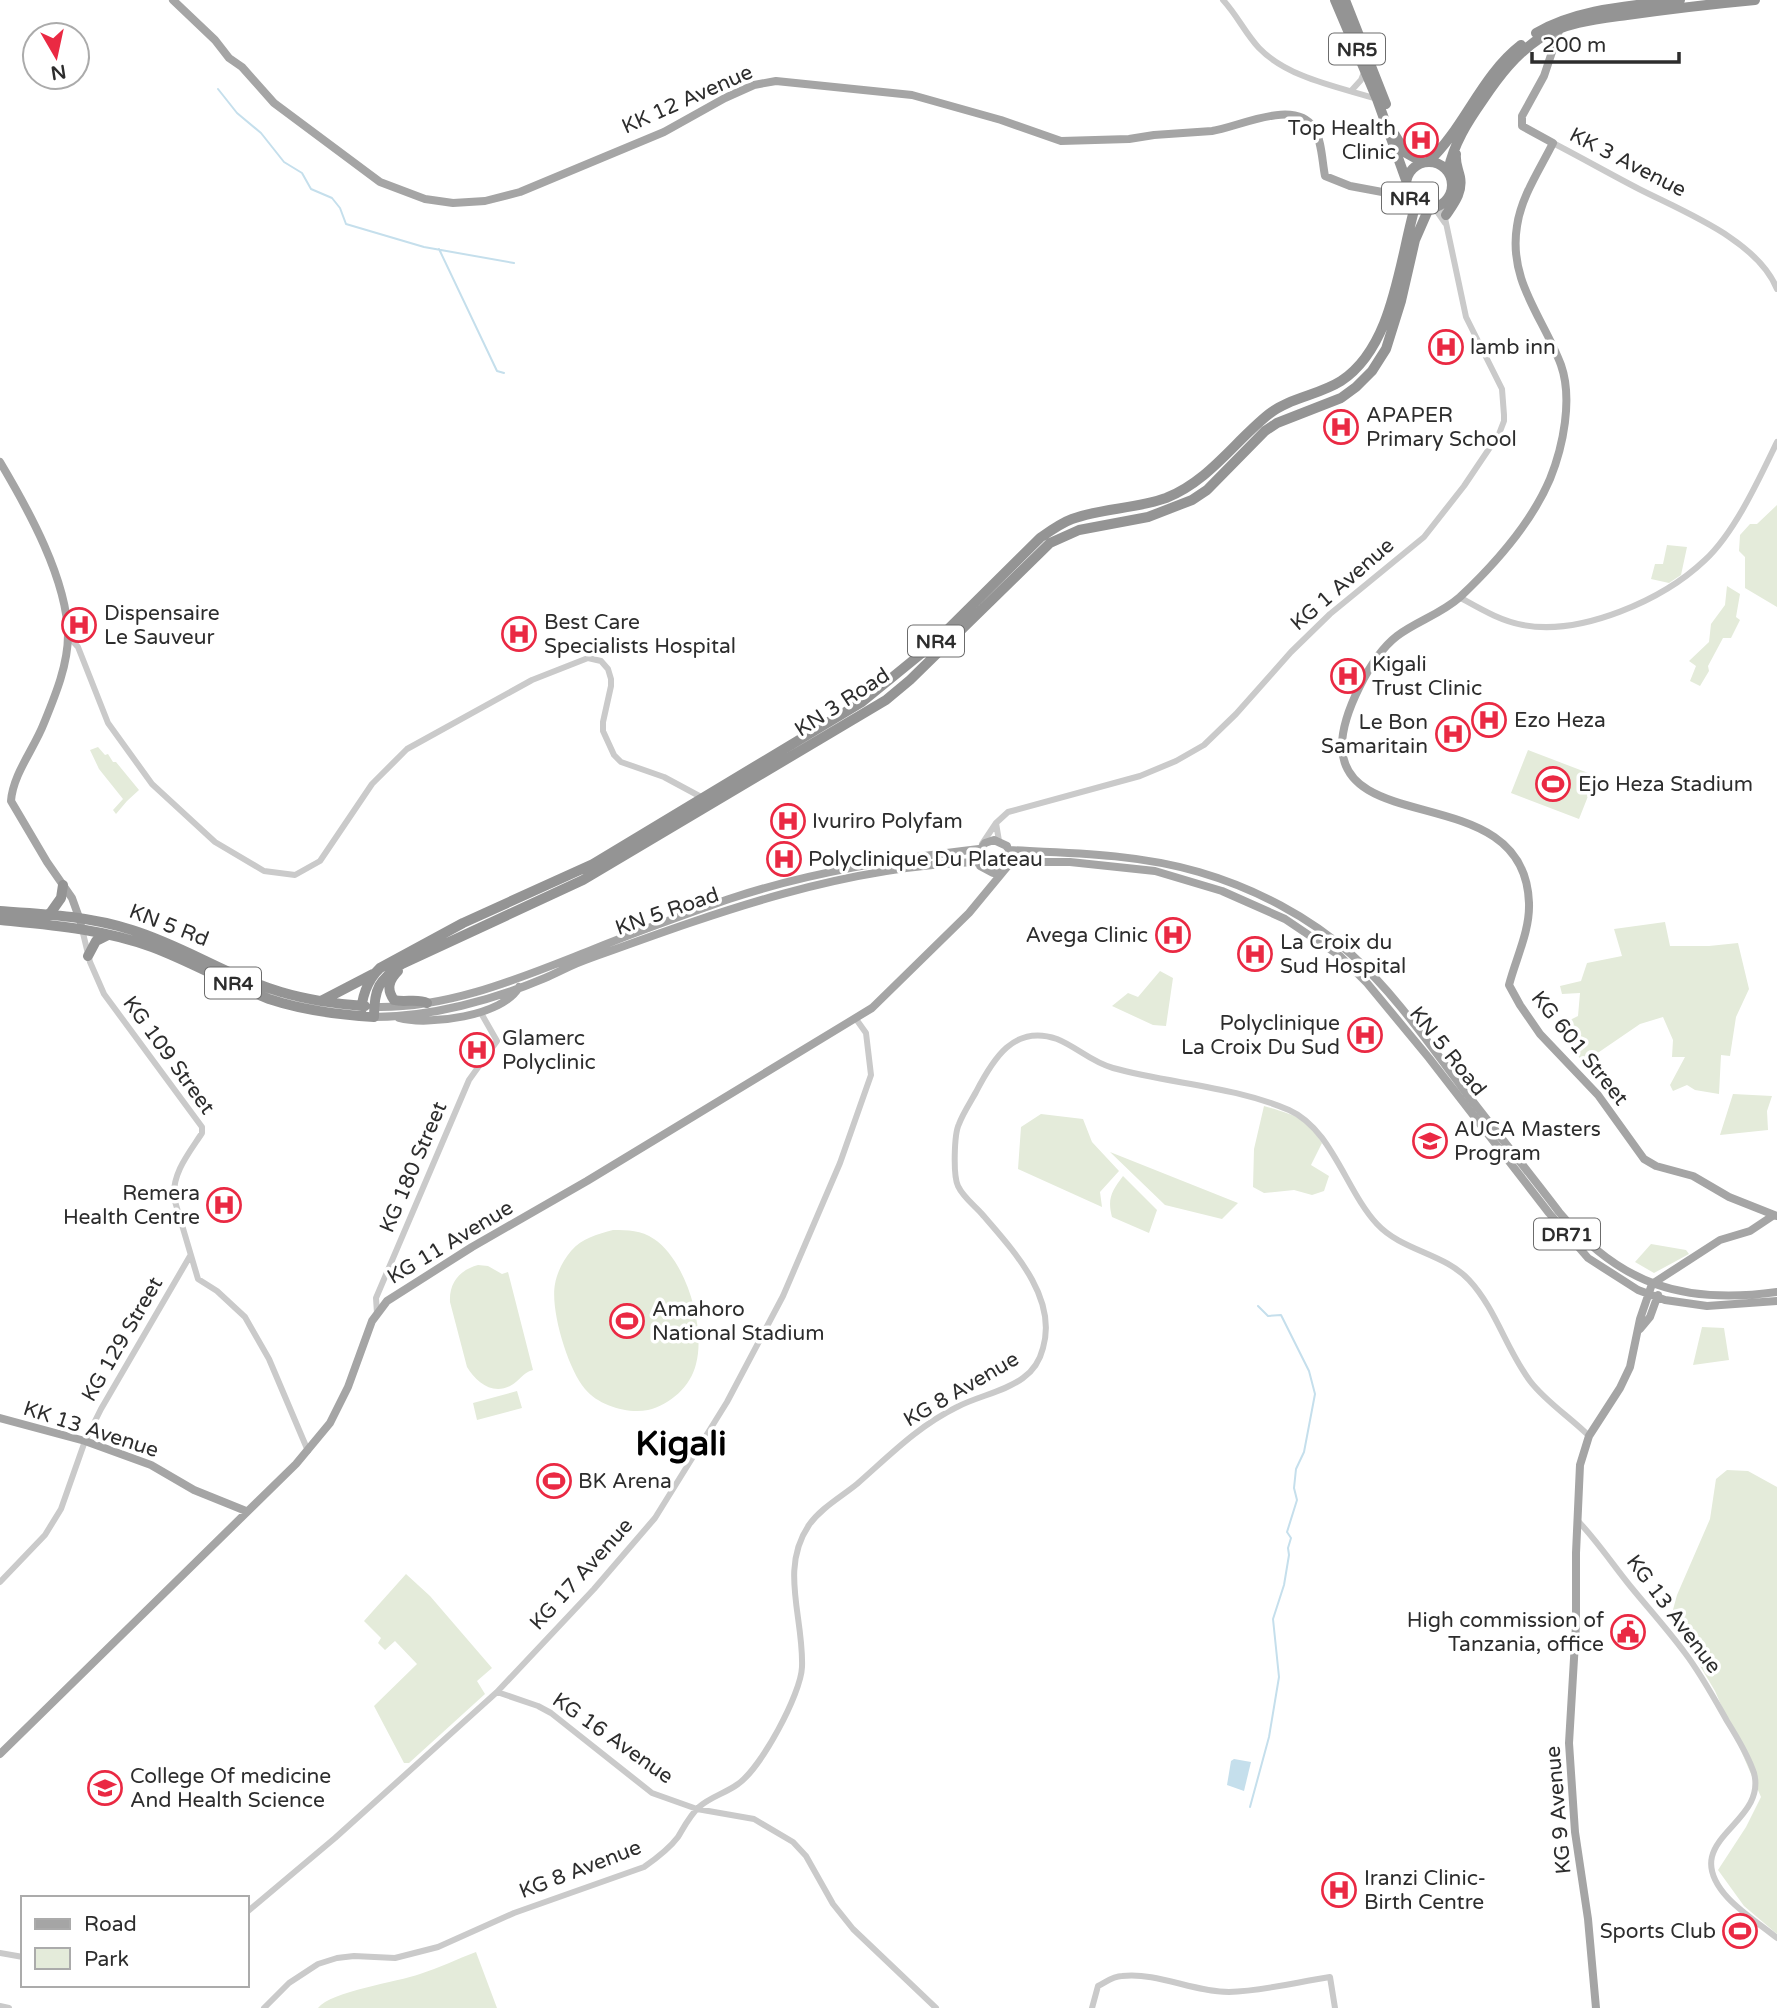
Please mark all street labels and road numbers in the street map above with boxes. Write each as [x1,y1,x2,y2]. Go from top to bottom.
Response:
road number: NR5 [1329,34,1385,64]
street label: KK 12 Avenue [618,59,757,139]
street label: KK 3 Avenue [1565,122,1690,203]
road number: NR4 [1382,182,1438,214]
street label: KG 1 Avenue [1286,533,1399,636]
road number: NR4 [908,626,964,656]
street label: KN 3 Road [790,663,894,742]
street label: KN 5 Road [612,882,722,941]
street label: KN 5 Rd [125,899,212,952]
road number: NR4 [205,967,261,998]
street label: KG 601 Street [1526,986,1633,1111]
street label: KG 109 Street [117,991,220,1119]
street label: KN 5 Road [1404,1002,1491,1101]
street label: KG 180 Street [375,1098,452,1236]
street label: KG 11 Avenue [383,1195,518,1290]
road number: DR71 [1534,1218,1600,1250]
street label: KG 129 Street [77,1272,168,1406]
street label: KG 8 Avenue [899,1346,1023,1432]
street label: KK 13 Avenue [20,1396,162,1463]
street label: KG 17 Avenue [525,1513,638,1635]
street label: KG 13 Avenue [1621,1550,1726,1679]
street label: KG 16 Avenue [547,1688,678,1789]
street label: KG 9 Avenue [1540,1745,1577,1875]
street label: KG 8 Avenue [516,1835,645,1904]

